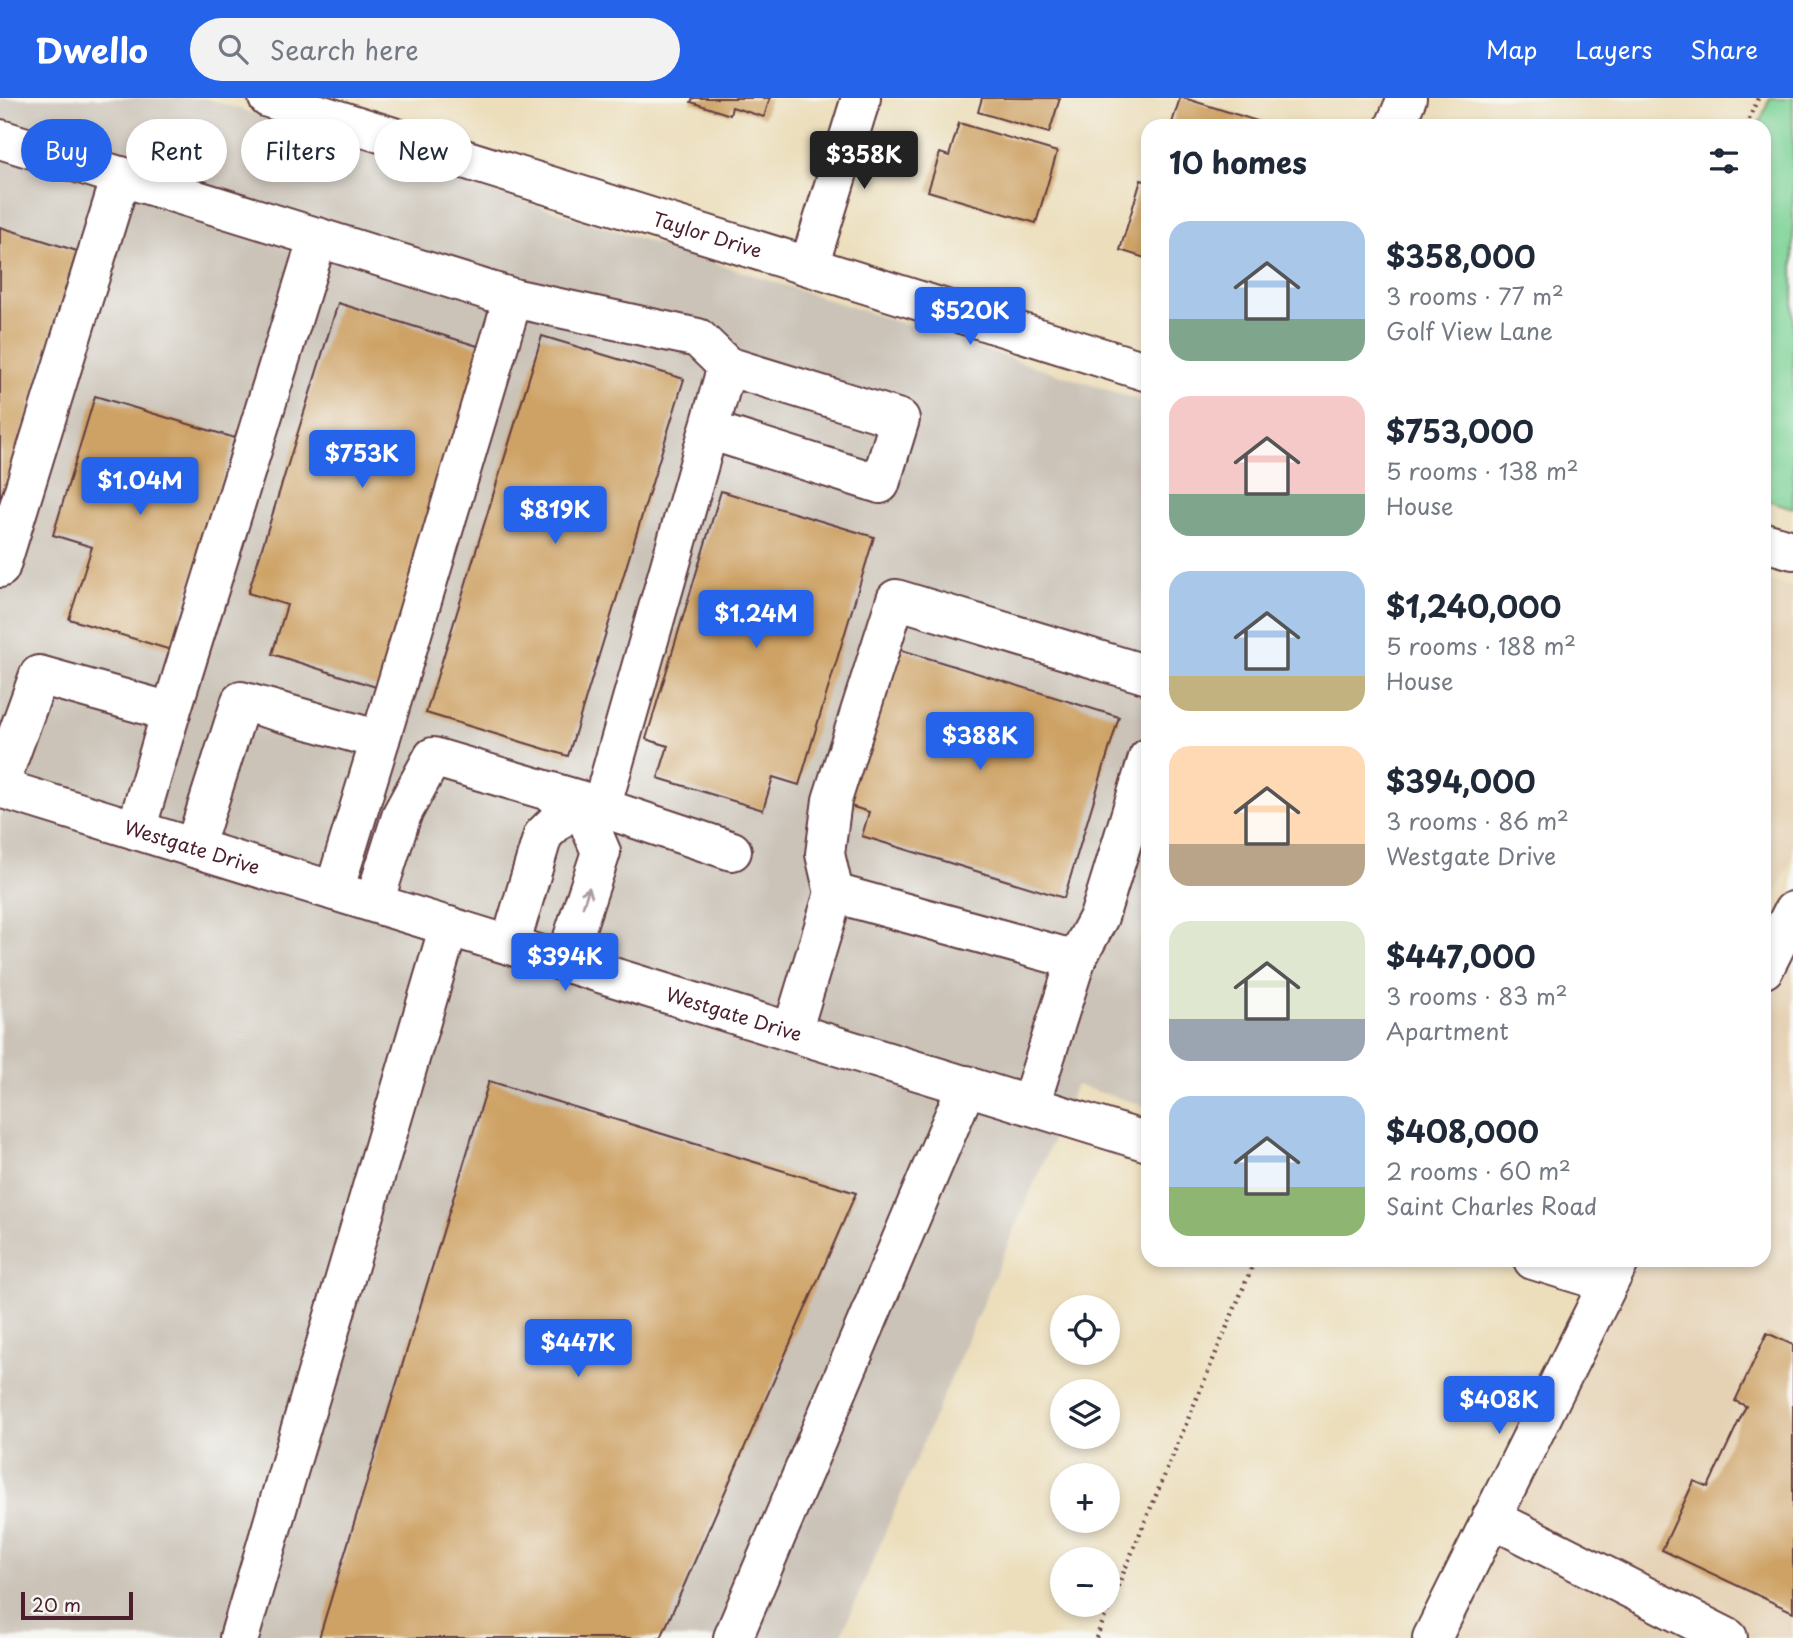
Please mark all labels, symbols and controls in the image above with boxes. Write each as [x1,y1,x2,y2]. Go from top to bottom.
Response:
search box [190,18,680,81]
text: Dwello [35,24,148,74]
icon: search [214,30,252,68]
text: Search here [270,30,419,69]
text: Map [1486,31,1537,67]
text: Layers [1575,31,1652,67]
text: Share [1690,31,1758,67]
chip: Buy [21,119,112,182]
chip: Rent [126,119,227,182]
chip: Filters [241,119,360,182]
chip: New [374,119,472,182]
pin: $358K [815,132,913,191]
text: $358K [826,136,902,171]
text: 10 homes [1169,139,1307,184]
icon: filters [1705,142,1743,180]
street label: Taylor Drive [649,204,766,264]
text: $358,000 [1386,233,1536,278]
icon: home [1225,249,1309,333]
text: 3 rooms · 77 m² [1386,278,1564,313]
pin: $520K [921,288,1019,347]
text: $520K [931,292,1009,327]
text: Golf View Lane [1386,313,1553,348]
text: $753,000 [1386,408,1534,453]
icon: home [1225,424,1309,508]
pin: $753K [313,430,411,490]
text: $753K [325,435,399,470]
text: 5 rooms · 138 m² [1386,453,1579,488]
pin: $1.04M [83,458,197,517]
text: $1.04M [97,462,183,497]
pin: $819K [506,486,604,546]
text: House [1386,488,1453,523]
text: $819K [520,491,590,526]
text: $1,240,000 [1386,583,1562,628]
pin: $1.24M [699,590,813,650]
text: $1.24M [714,595,798,630]
icon: home [1225,599,1309,683]
text: 5 rooms · 188 m² [1386,628,1576,663]
text: House [1386,663,1453,698]
pin: $388K [931,712,1029,772]
text: $388K [942,717,1018,752]
text: $394,000 [1386,758,1536,803]
icon: home [1225,774,1309,858]
text: 3 rooms · 86 m² [1386,803,1569,838]
street label: Westgate Drive [121,812,264,880]
text: Westgate Drive [1386,838,1556,873]
one-way arrow [581,887,593,909]
text: $447,000 [1386,933,1536,978]
pin: $394K [516,934,614,993]
text: $394K [527,938,603,973]
icon: home [1225,949,1309,1033]
text: 3 rooms · 83 m² [1386,978,1568,1013]
street label: Westgate Drive [663,979,806,1047]
text: Apartment [1386,1013,1509,1048]
text: $408,000 [1386,1108,1539,1153]
icon: home [1225,1124,1309,1208]
text: 2 rooms · 60 m² [1386,1153,1571,1188]
text: Saint Charles Road [1386,1188,1597,1223]
map controls [1050,1295,1120,1617]
button: locate [1050,1295,1120,1365]
pin: $447K [529,1320,627,1379]
text: $447K [541,1324,615,1359]
pin: $408K [1450,1376,1548,1436]
button: layers [1050,1379,1120,1449]
text: $408K [1459,1381,1539,1416]
button: + [1050,1463,1120,1533]
button: − [1050,1547,1120,1617]
scale bar [21,1589,133,1621]
text: 20 m [32,1590,81,1618]

